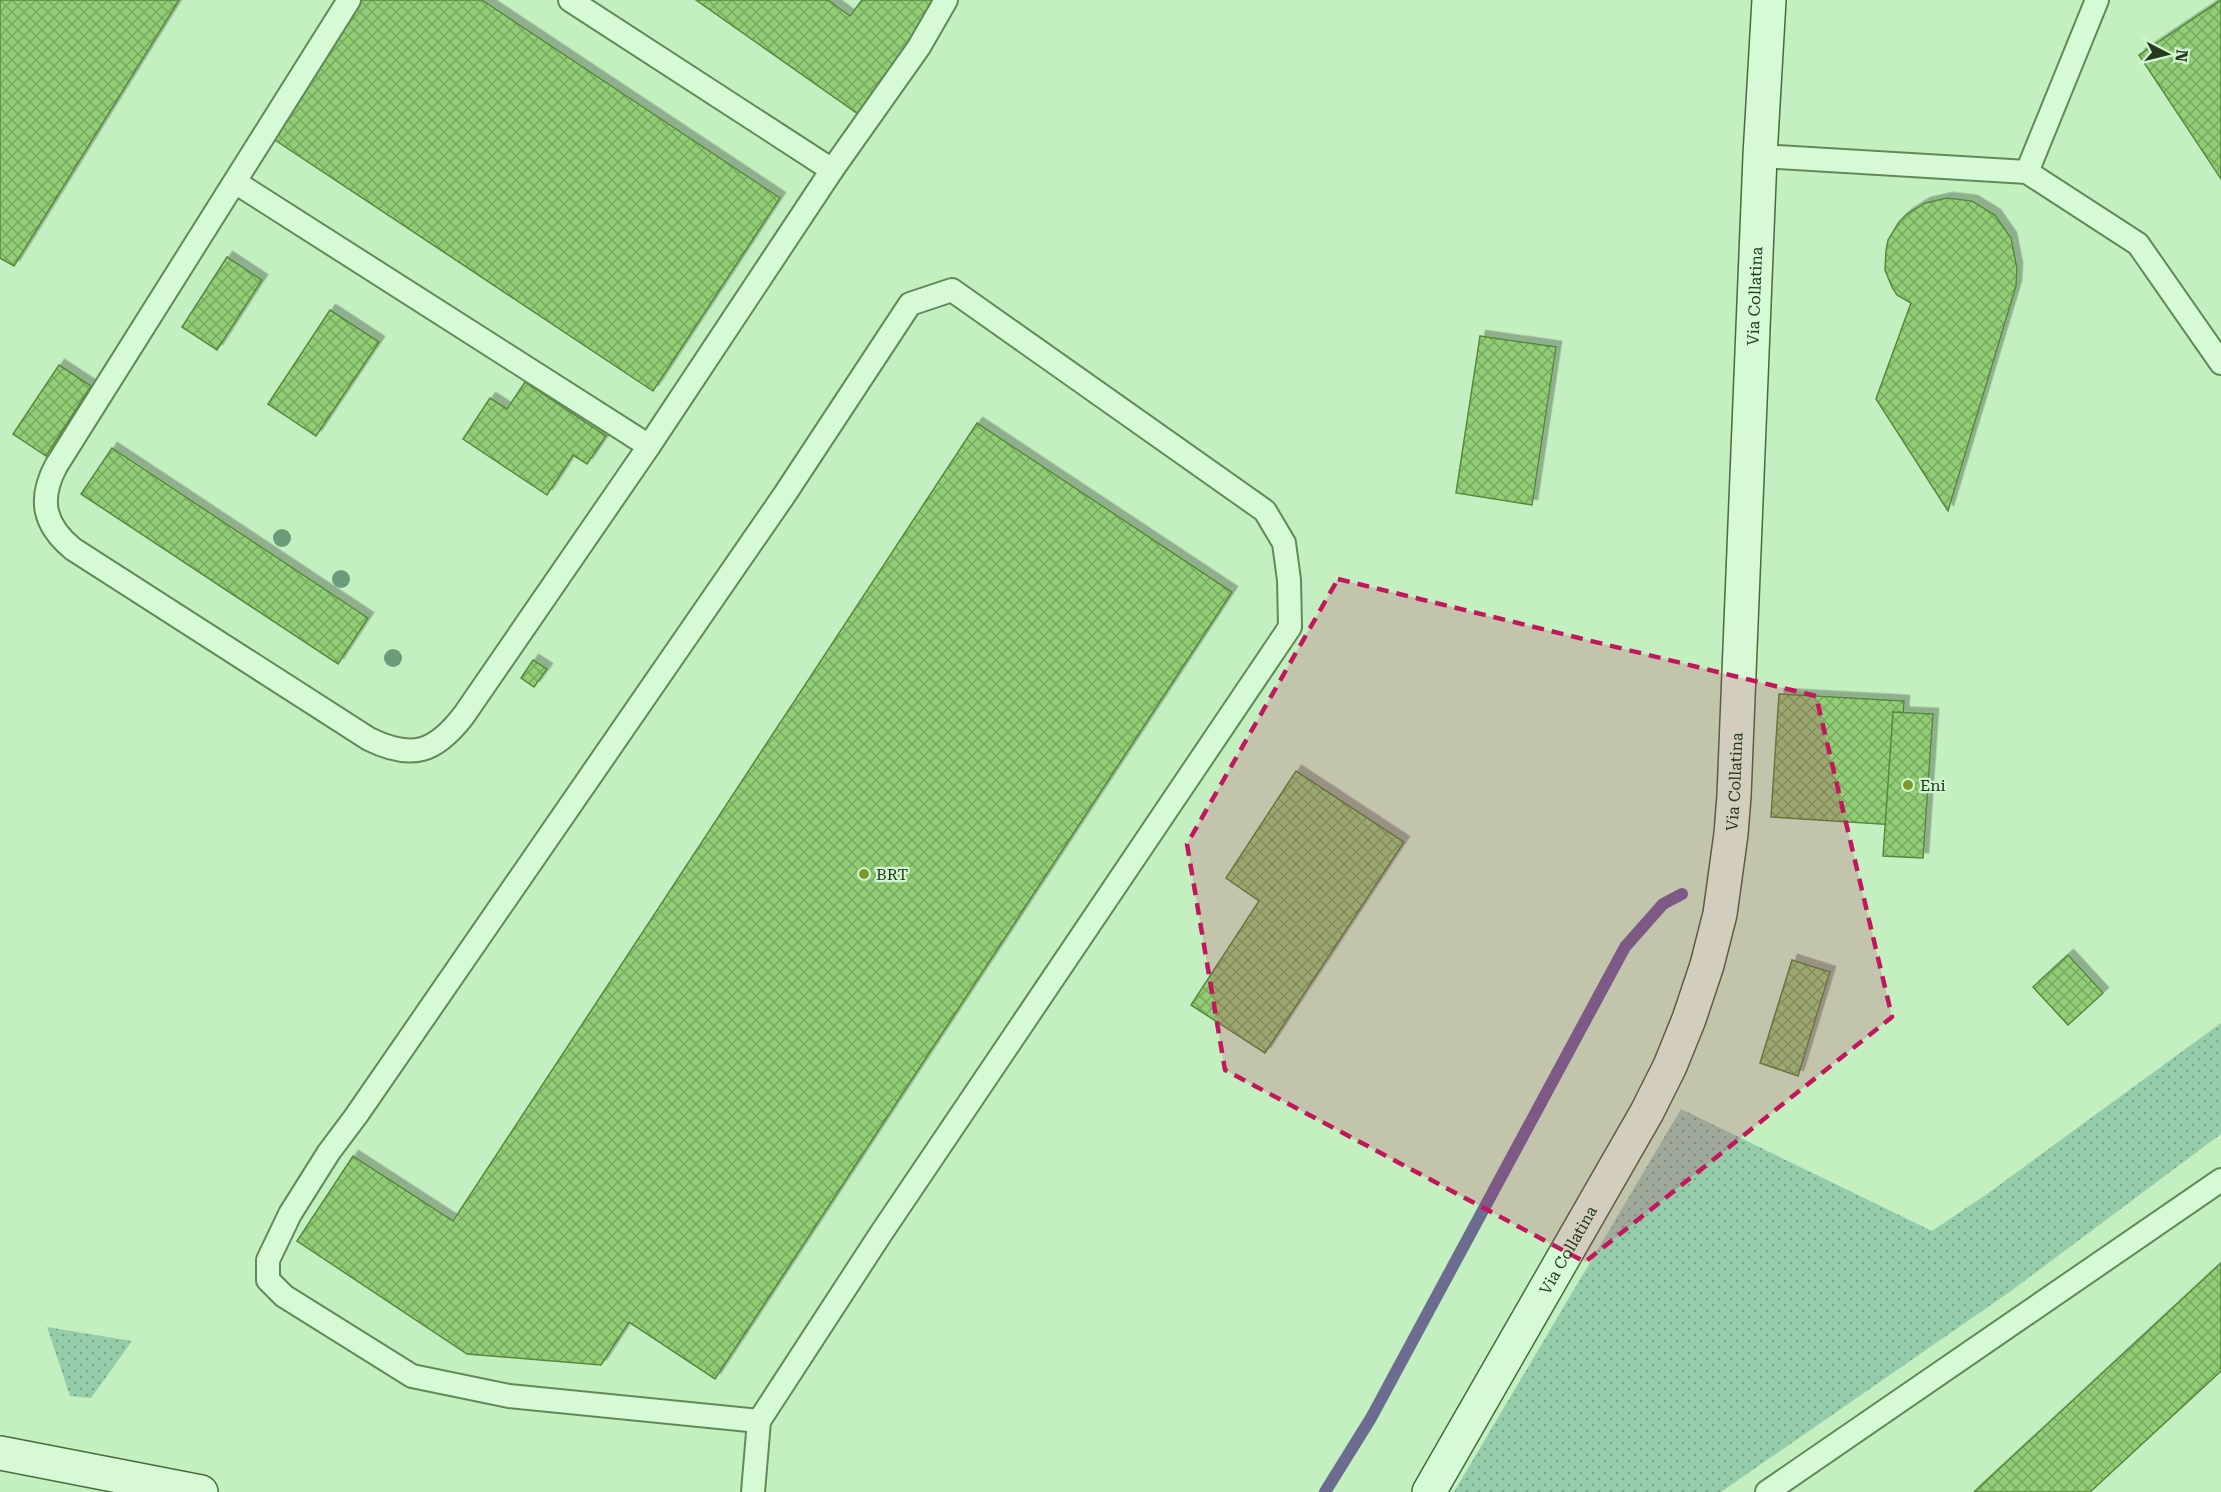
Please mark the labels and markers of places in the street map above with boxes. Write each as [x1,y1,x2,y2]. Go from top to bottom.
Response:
place label: Eni [1920,776,1946,795]
marker: Eni [1901,778,1915,792]
place label: BRT [876,865,909,884]
marker: BRT [857,867,871,881]

